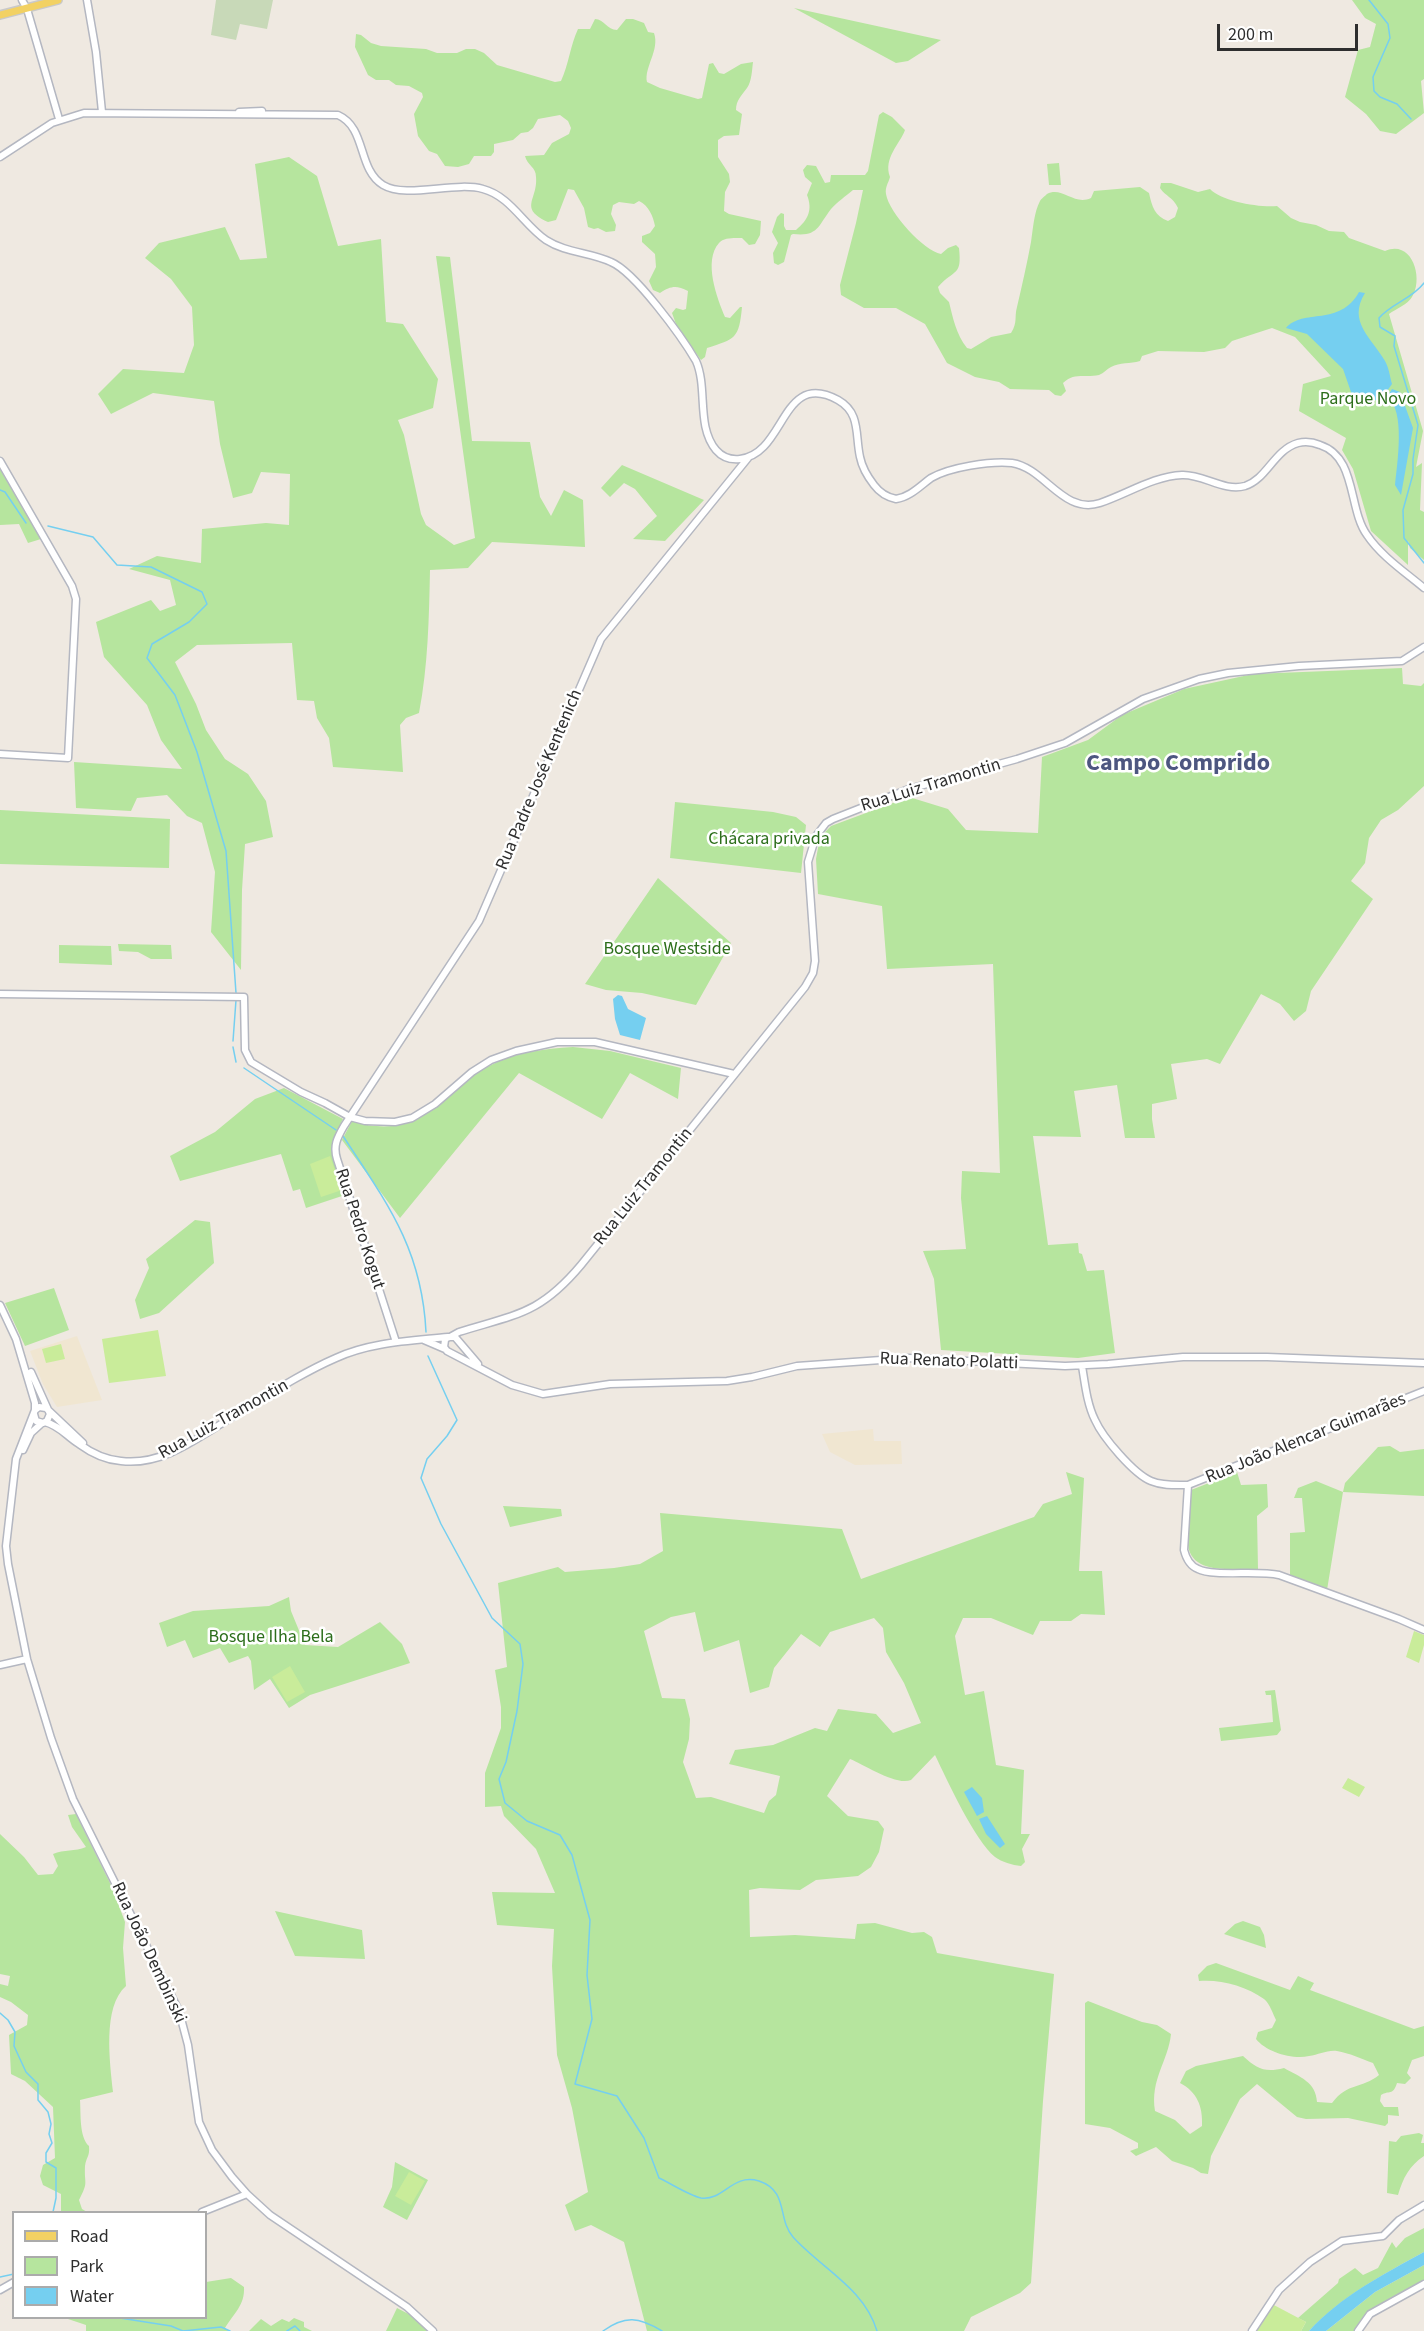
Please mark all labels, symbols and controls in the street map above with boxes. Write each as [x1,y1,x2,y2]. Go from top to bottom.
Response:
scale bar [1220,12,1361,50]
text: 200 m [1228,22,1273,47]
park label: Parque Novo [1320,389,1416,411]
street label: Rua Padre José Kentenich [492,686,588,874]
district label: Campo Comprido [1086,751,1270,779]
street label: Rua Luiz Tramontin [858,754,1004,818]
park label: Chácara privada [708,829,830,851]
park label: Bosque Westside [603,939,731,961]
street label: Rua Luiz Tramontin [590,1124,698,1250]
street label: Rua Pedro Kogut [329,1166,389,1292]
street label: Rua Renato Polatti [879,1349,1019,1375]
street label: Rua Luiz Tramontin [155,1375,293,1465]
street label: Rua João Alencar Guimarães [1203,1389,1409,1489]
park label: Bosque Ilha Bela [208,1627,334,1649]
street label: Rua João Dembinski [106,1879,190,2027]
legend [12,2211,207,2319]
text: Road [70,2224,109,2249]
text: Park [70,2254,104,2279]
text: Water [70,2284,114,2309]

